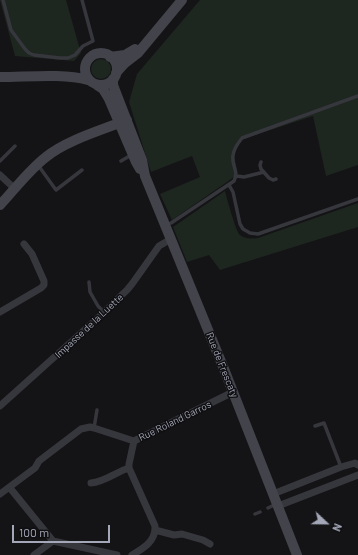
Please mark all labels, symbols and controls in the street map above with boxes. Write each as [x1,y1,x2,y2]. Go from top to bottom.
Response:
street label: Impasse de la Luette [52,291,126,361]
street label: Rue de Frescaty [203,331,241,399]
street label: Rue Roland Garros [137,398,213,444]
north arrow [306,503,346,543]
scale bar [14,517,112,543]
text: N [330,522,345,534]
text: 100 m [19,525,49,539]

